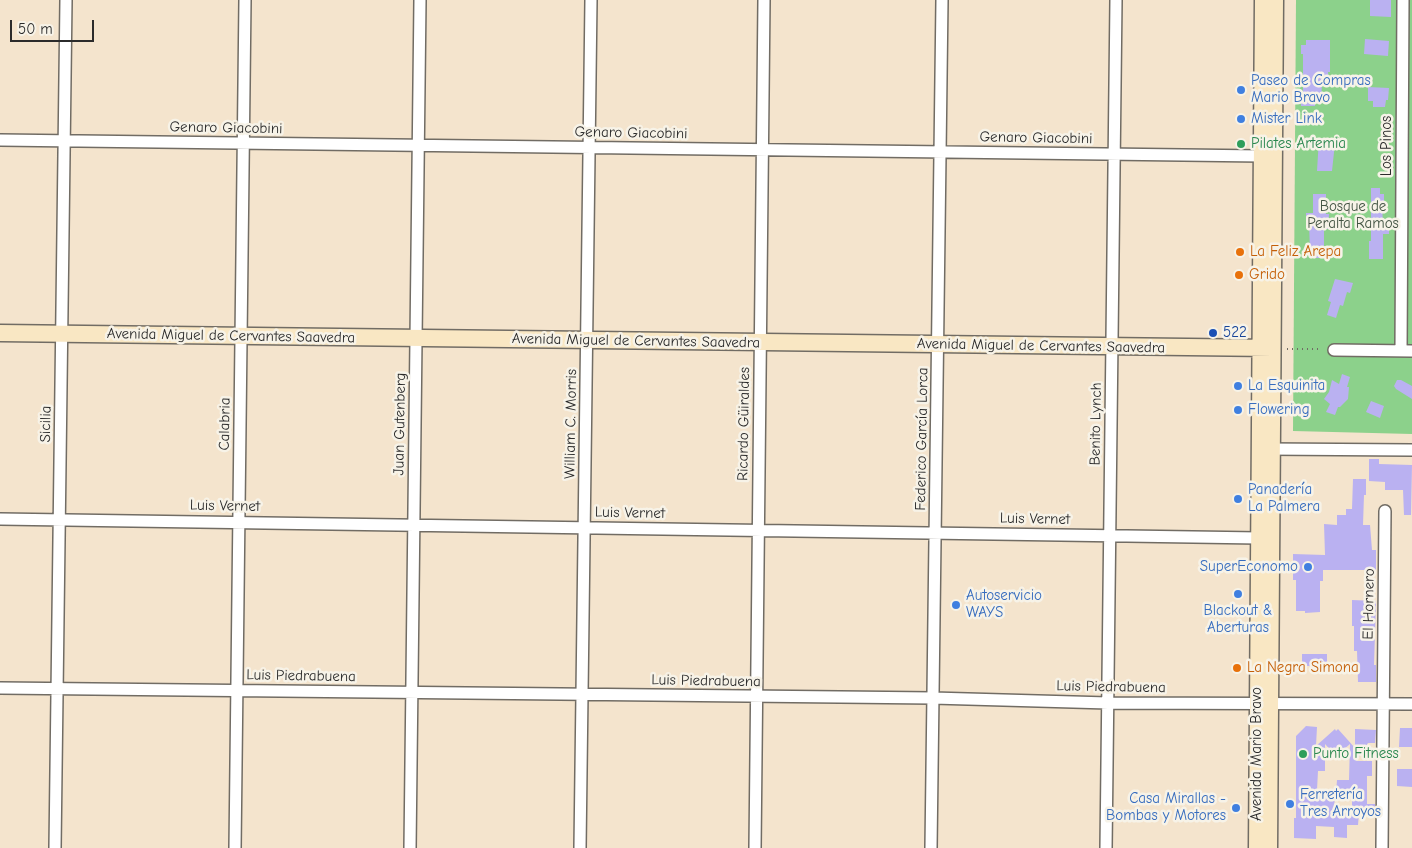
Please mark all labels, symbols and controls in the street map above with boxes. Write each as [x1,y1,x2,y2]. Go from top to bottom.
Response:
scale bar [12,10,96,42]
text: 50 m [18,20,53,38]
place label: Paseo de Compras Mario Bravo [1251,72,1371,107]
marker: Paseo de Compras Mario Bravo [1235,84,1247,96]
place label: Mister Link [1251,110,1322,128]
marker: Mister Link [1235,113,1247,125]
street label: Los Pinos [1378,116,1396,176]
street label: Genaro Giacobini [169,118,283,138]
street label: Genaro Giacobini [574,123,688,143]
street label: Genaro Giacobini [979,128,1093,148]
place label: Pilates Artemia [1251,135,1346,153]
marker: Pilates Artemia [1235,138,1247,150]
park label: Bosque de Peralta Ramos [1307,198,1399,233]
place label: La Feliz Arepa [1250,243,1341,261]
marker: La Feliz Arepa [1234,246,1246,258]
place label: Grido [1249,266,1285,284]
marker: Grido [1233,269,1245,281]
place label: 522 [1223,324,1247,342]
street label: Avenida Miguel de Cervantes Saavedra [107,325,355,347]
marker: 522 [1207,327,1219,339]
street label: Avenida Miguel de Cervantes Saavedra [512,330,760,352]
street label: Avenida Miguel de Cervantes Saavedra [917,335,1165,357]
street label: Ricardo Güiraldes [734,367,754,481]
street label: Federico García Lorca [912,367,932,511]
street label: William C. Morris [561,369,581,479]
street label: Juan Gutenberg [390,373,410,475]
place label: La Esquinita [1248,377,1325,395]
marker: La Esquinita [1232,380,1244,392]
street label: Benito Lynch [1086,382,1106,466]
street label: Calabria [216,397,234,451]
place label: Flowering [1248,401,1310,419]
marker: Flowering [1232,404,1244,416]
street label: Sicilia [37,405,55,443]
place label: Panadería La Palmera [1248,481,1320,516]
marker: Panadería La Palmera [1232,493,1244,505]
street label: Luis Vernet [190,496,260,516]
street label: Luis Vernet [595,503,665,523]
street label: Luis Vernet [1000,509,1070,529]
place label: SuperEconomo [1200,558,1298,576]
marker: SuperEconomo [1302,561,1314,573]
street label: El Hornero [1359,568,1379,640]
place label: Autoservicio WAYS [966,587,1042,622]
marker: Blackout & Aberturas [1232,588,1244,600]
marker: Autoservicio WAYS [950,599,962,611]
place label: Blackout & Aberturas [1203,602,1273,637]
place label: La Negra Simona [1247,659,1359,677]
marker: La Negra Simona [1231,662,1243,674]
street label: Luis Piedrabuena [246,666,356,686]
street label: Luis Piedrabuena [651,671,761,691]
street label: Luis Piedrabuena [1056,677,1166,697]
street label: Avenida Mario Bravo [1248,687,1266,821]
place label: Punto Fitness [1313,745,1399,763]
marker: Punto Fitness [1297,748,1309,760]
place label: Ferretería Tres Arroyos [1300,786,1381,821]
place label: Casa Mirallas - Bombas y Motores [1106,790,1226,825]
marker: Ferretería Tres Arroyos [1284,798,1296,810]
marker: Casa Mirallas - Bombas y Motores [1230,802,1242,814]

